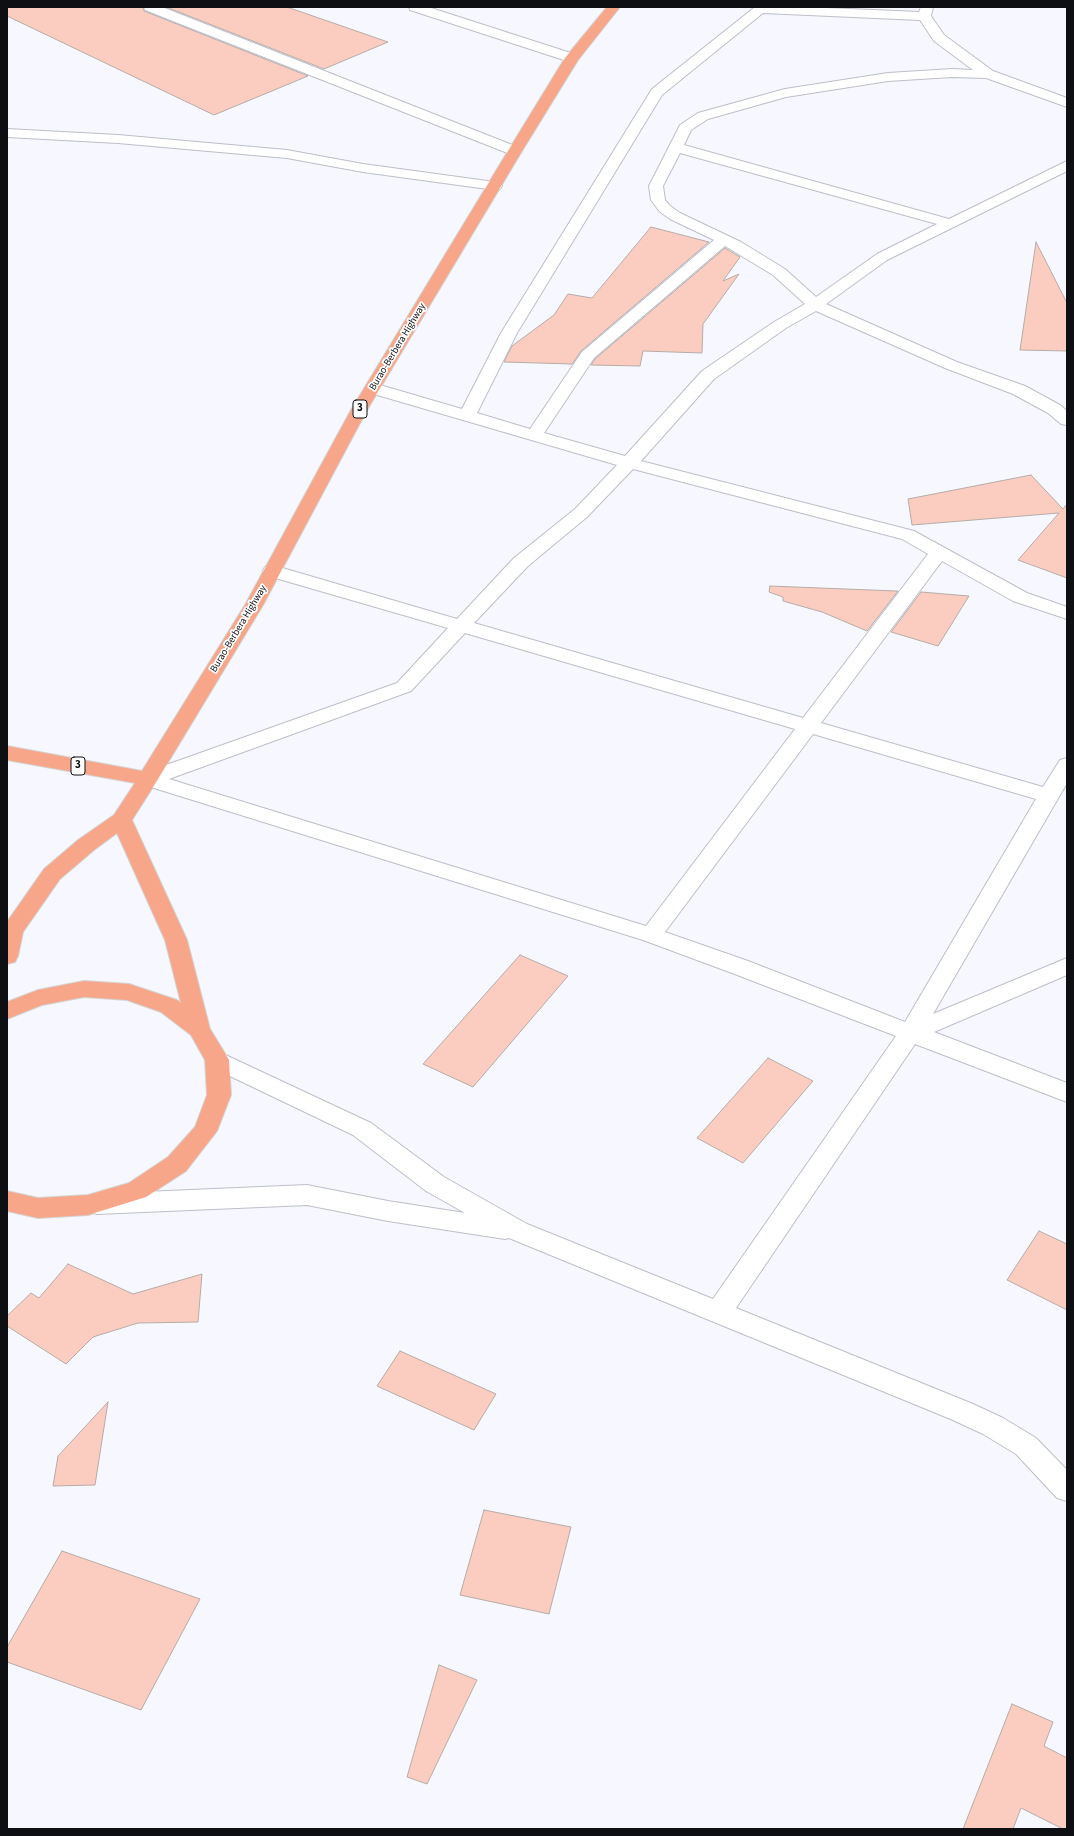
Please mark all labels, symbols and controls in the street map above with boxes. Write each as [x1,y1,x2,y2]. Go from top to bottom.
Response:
street label: Burao-Berbera Highway [367,301,429,393]
road number: 3 [353,400,367,418]
street label: Burao-Berbera Highway [208,583,270,675]
road number: 3 [71,757,85,775]

